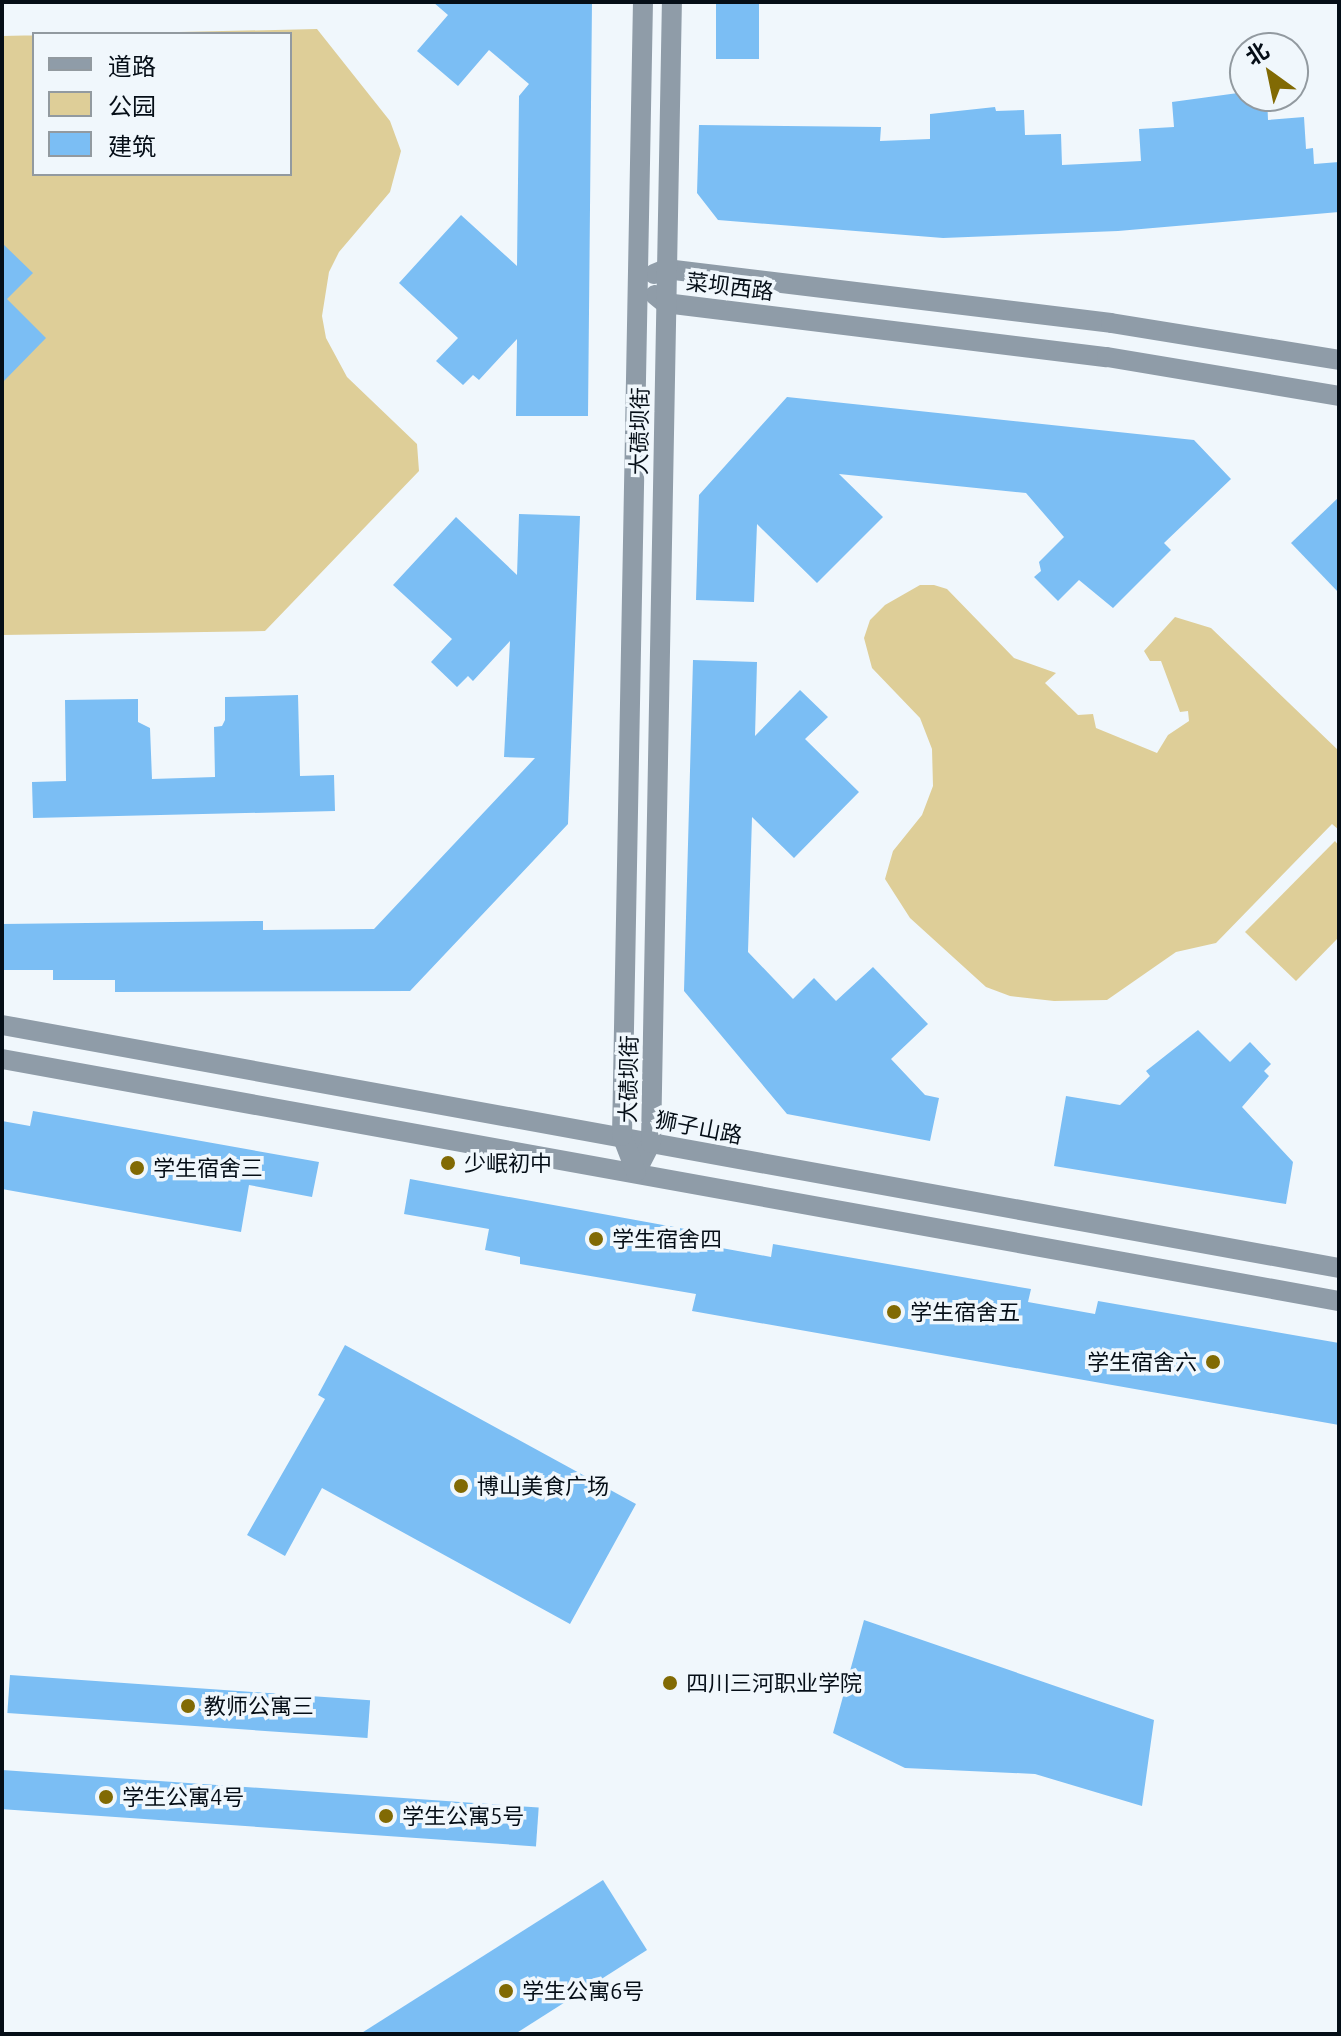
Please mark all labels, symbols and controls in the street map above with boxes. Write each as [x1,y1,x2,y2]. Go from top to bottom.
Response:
legend [32,32,292,176]
north arrow [1229,32,1309,112]
text: 北 [1241,37,1273,70]
text: 道路 [108,53,156,80]
text: 公园 [108,93,156,120]
text: 建筑 [108,133,156,160]
street label: 菜坝西路 [685,268,775,304]
street label: 大碛坝街 [625,387,653,475]
street label: 大碛坝街 [614,1035,642,1123]
street label: 狮子山路 [653,1106,745,1148]
place label: 少岷初中 [464,1150,552,1176]
marker: 少岷初中 [439,1154,457,1172]
place label: 学生宿舍三 [153,1155,263,1181]
marker: 学生宿舍三 [128,1159,146,1177]
place label: 学生宿舍四 [612,1226,722,1252]
marker: 学生宿舍四 [587,1230,605,1248]
place label: 学生宿舍五 [910,1299,1020,1325]
marker: 学生宿舍五 [885,1303,903,1321]
place label: 学生宿舍六 [1087,1349,1197,1375]
marker: 学生宿舍六 [1204,1353,1222,1371]
place label: 博山美食广场 [477,1473,609,1499]
marker: 博山美食广场 [452,1477,470,1495]
place label: 四川三河职业学院 [686,1670,862,1696]
marker: 四川三河职业学院 [661,1674,679,1692]
place label: 教师公寓三 [204,1693,314,1719]
marker: 教师公寓三 [179,1697,197,1715]
place label: 学生公寓4号 [122,1784,244,1810]
marker: 学生公寓4号 [97,1788,115,1806]
place label: 学生公寓5号 [402,1803,524,1829]
marker: 学生公寓5号 [377,1807,395,1825]
place label: 学生公寓6号 [522,1978,644,2004]
marker: 学生公寓6号 [497,1982,515,2000]

